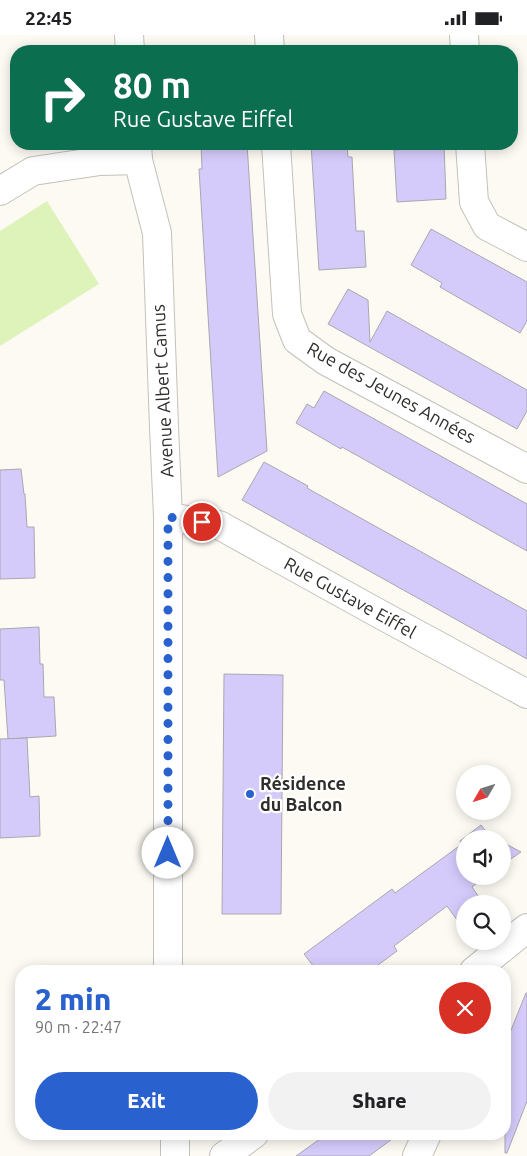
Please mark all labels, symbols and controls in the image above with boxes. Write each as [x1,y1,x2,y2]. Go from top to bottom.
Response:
text: 22:45 [25,7,73,29]
icon: right [30,65,95,130]
text: 80 m [113,65,191,105]
text: Rue Gustave Eiffel [113,106,293,131]
street label: Avenue Albert Camus [147,304,177,478]
street label: Rue des Jeunes Années [304,338,479,447]
pin [181,501,223,543]
icon: arrive [188,508,216,536]
street label: Rue Gustave Eiffel [281,553,420,642]
north arrow [456,765,511,820]
map controls [456,765,511,950]
place label: Résidence du Balcon [260,773,346,814]
marker: Résidence du Balcon [244,788,256,800]
position arrow [141,826,193,878]
button: sound [456,830,511,885]
button: search [456,895,511,950]
text: 2 min [35,982,111,1016]
button: close [439,982,491,1034]
text: 90 m · 22:47 [35,1018,122,1036]
button: Exit [35,1072,258,1130]
button: Share [268,1072,491,1130]

